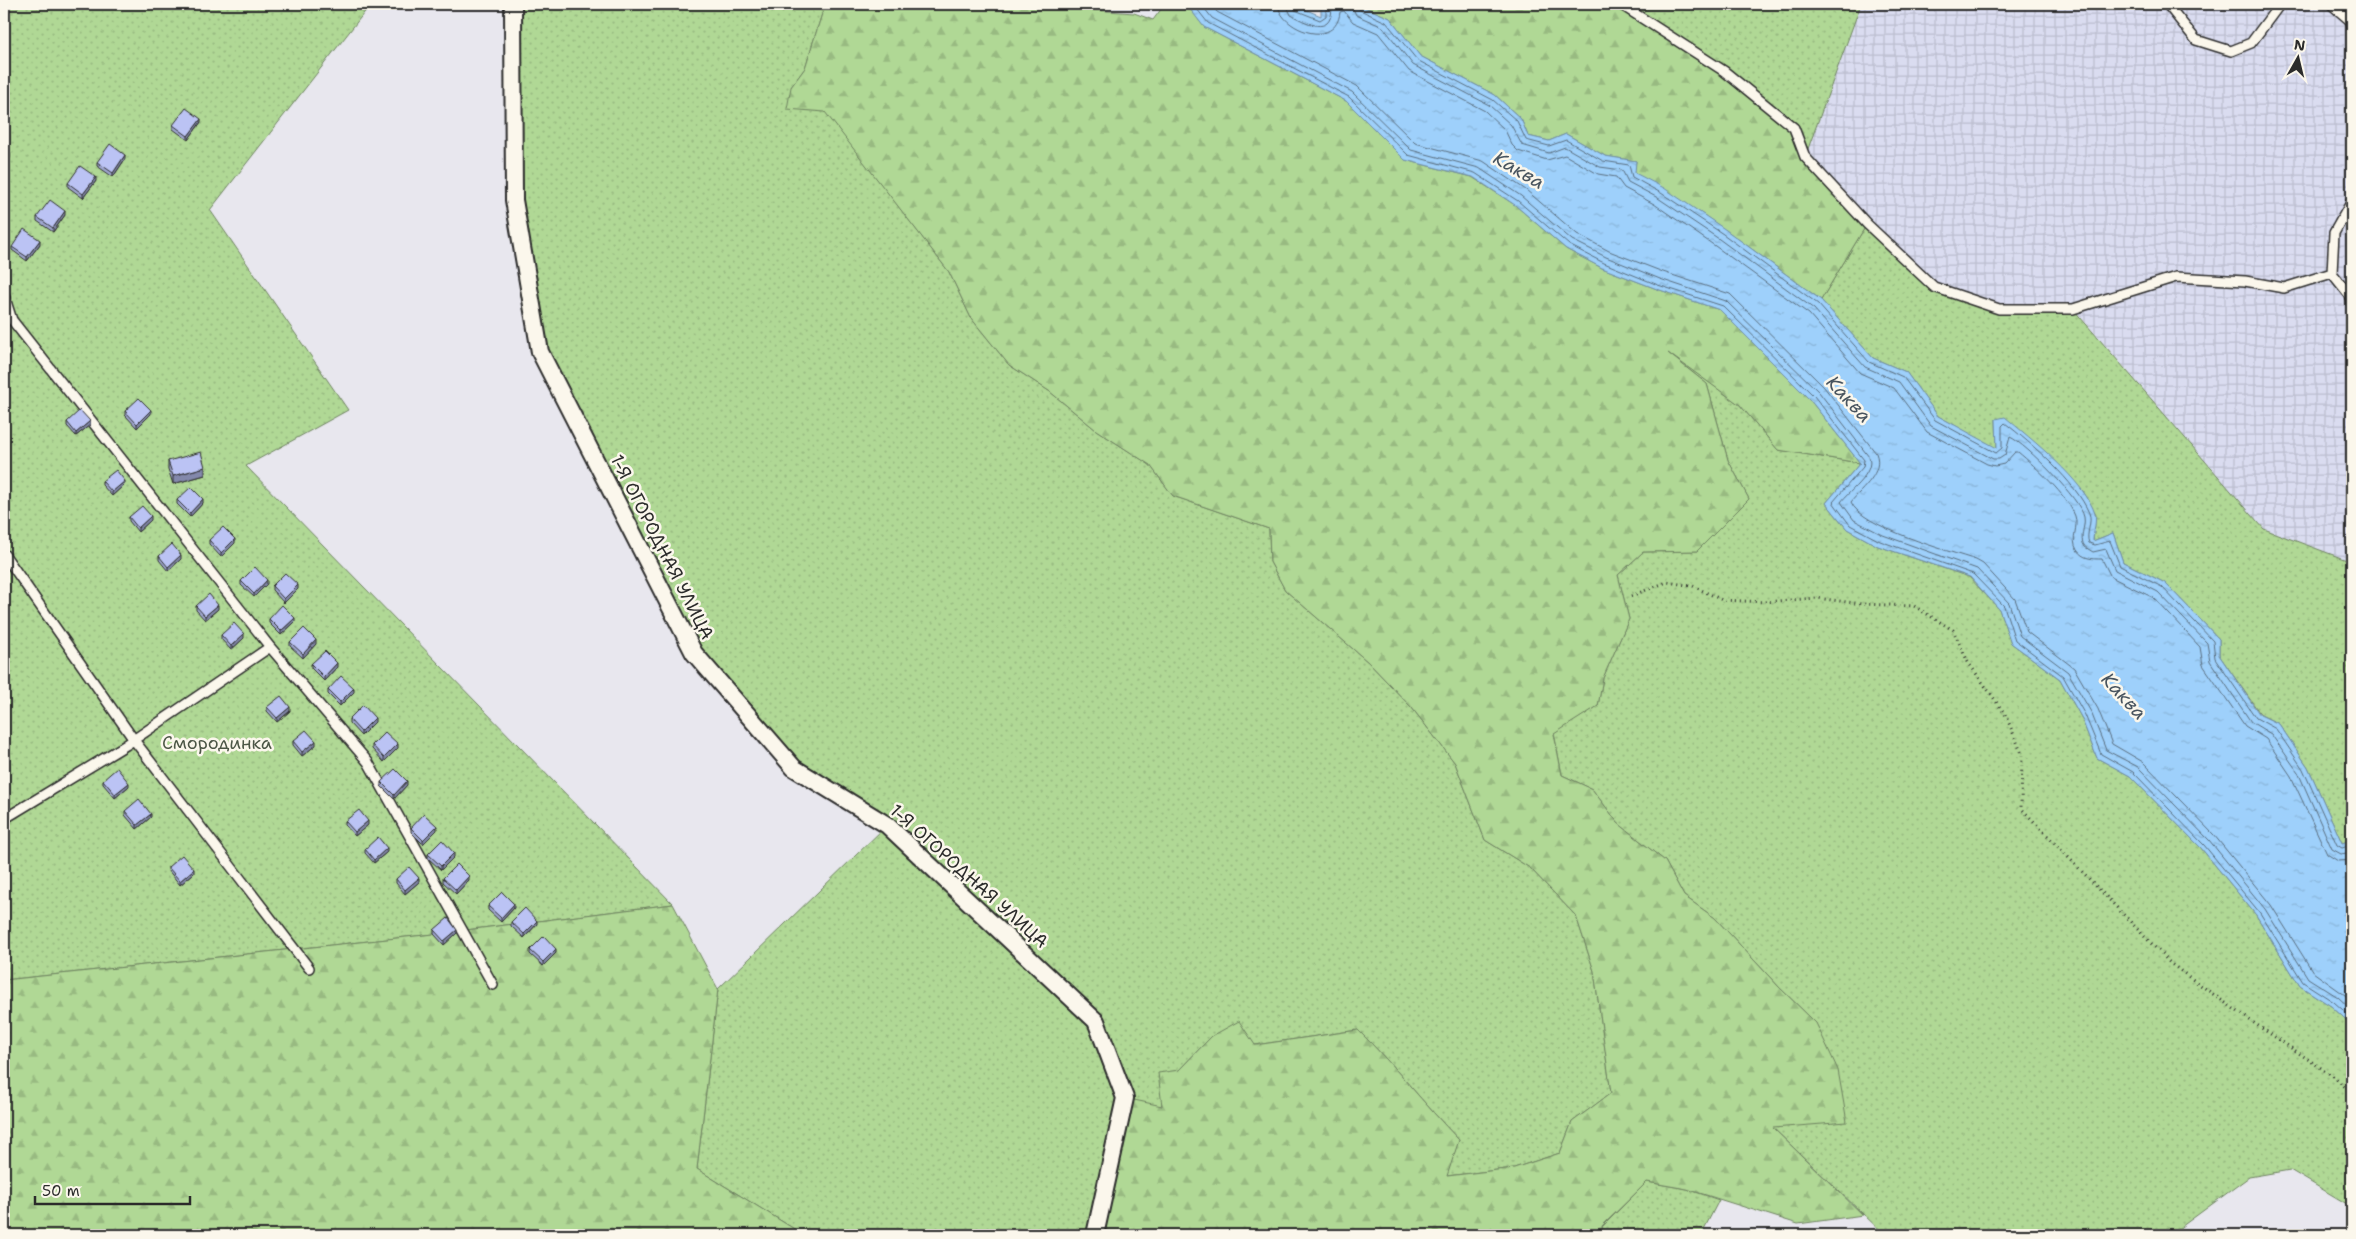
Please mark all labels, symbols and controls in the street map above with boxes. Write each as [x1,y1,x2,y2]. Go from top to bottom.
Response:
north arrow [2274,32,2324,82]
text: N [2293,35,2307,55]
water label: Каква [1489,145,1549,195]
water label: Каква [1821,370,1877,428]
street label: 1-Я ОГОРОДНАЯ УЛИЦА [605,450,719,644]
water label: Каква [2096,667,2152,725]
park label: Смородинка [162,731,272,755]
street label: 1-Я ОГОРОДНАЯ УЛИЦА [885,799,1053,953]
scale bar [35,1174,190,1206]
text: 50 m [42,1181,80,1201]

